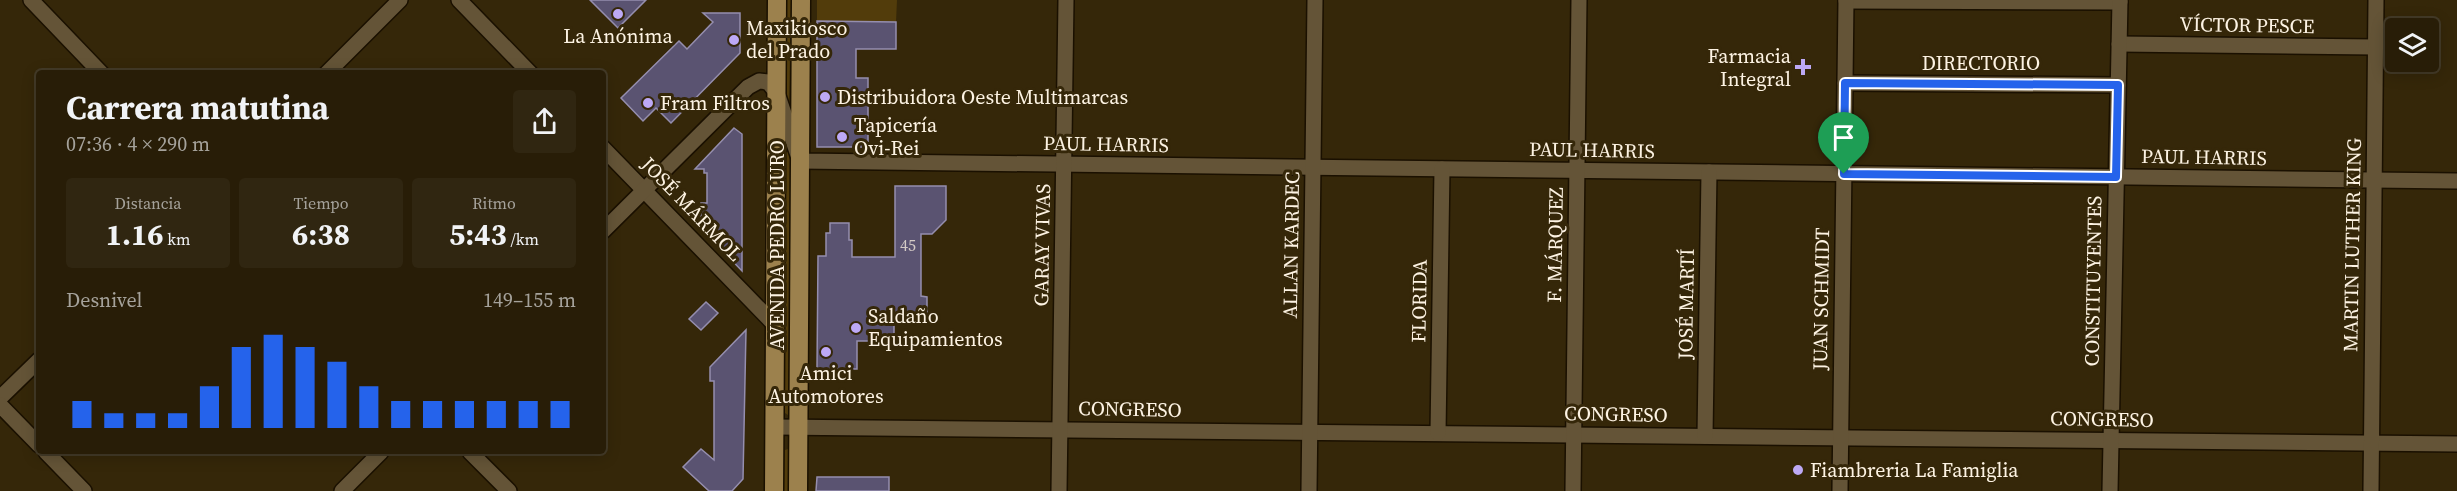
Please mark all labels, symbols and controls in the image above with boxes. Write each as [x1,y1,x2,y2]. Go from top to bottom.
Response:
marker: La Anónima [611,7,625,21]
street label: VÍCTOR PESCE [2179,10,2315,40]
place label: Maxikiosco del Prado [746,14,848,65]
map controls [2385,18,2439,72]
button: layers [2385,18,2439,72]
place label: La Anónima [563,22,674,50]
marker: Maxikiosco del Prado [727,33,741,47]
place label: Farmacia Integral [1708,42,1792,93]
street label: DIRECTORIO [1922,49,2040,77]
marker: Farmacia Integral [1796,60,1810,74]
place label: Distribuidora Oeste Multimarcas [837,83,1128,111]
text: Carrera matutina [66,85,329,130]
place label: Fram Filtros [660,89,770,117]
button: share [513,90,576,153]
marker: Distribuidora Oeste Multimarcas [818,90,832,104]
marker: Fram Filtros [641,96,655,110]
place label: Tapicería Ovi-Rei [854,111,938,162]
pin [1818,112,1869,174]
icon: arrive [1827,121,1860,154]
street label: PAUL HARRIS [1043,129,1169,159]
text: 07:36 · 4 × 290 m [66,130,210,158]
marker: Tapicería Ovi-Rei [835,130,849,144]
street label: PAUL HARRIS [1529,135,1655,165]
street label: MARTIN LUTHER KING [2336,137,2368,352]
street label: AVENIDA PEDRO LURO [763,140,791,350]
street label: PAUL HARRIS [2141,142,2267,172]
street label: JOSÉ MÁRMOL [634,150,749,268]
street label: ALLAN KARDEC [1276,171,1306,319]
street label: GARAY VIVAS [1027,183,1057,307]
street label: F. MÁRQUEZ [1540,187,1570,303]
text: Distancia [115,192,181,214]
text: Tiempo [294,192,348,214]
text: Ritmo [472,192,516,214]
street label: CONSTITUYENTES [2078,195,2108,367]
text: 1.16 [106,214,163,255]
text: 6:38 [292,214,350,255]
text: 5:43 [449,214,507,255]
street label: JUAN SCHMIDT [1806,227,1836,372]
text: km [163,228,190,250]
text: /km [507,228,539,250]
house number: 45 [900,234,916,256]
street label: JOSÉ MARTÍ [1671,248,1701,361]
street label: FLORIDA [1404,258,1434,343]
text: Desnivel [66,286,143,314]
text: 149–155 m [483,286,576,314]
place label: Saldaño Equipamientos [868,302,1003,353]
marker: Saldaño Equipamientos [849,321,863,335]
marker: Amici Automotores [819,345,833,359]
place label: Amici Automotores [768,359,884,410]
street label: CONGRESO [1078,394,1182,424]
street label: CONGRESO [1564,399,1668,429]
street label: CONGRESO [2050,404,2154,434]
place label: Fiambreria La Famiglia [1810,456,2019,484]
marker: Fiambreria La Famiglia [1791,463,1805,477]

